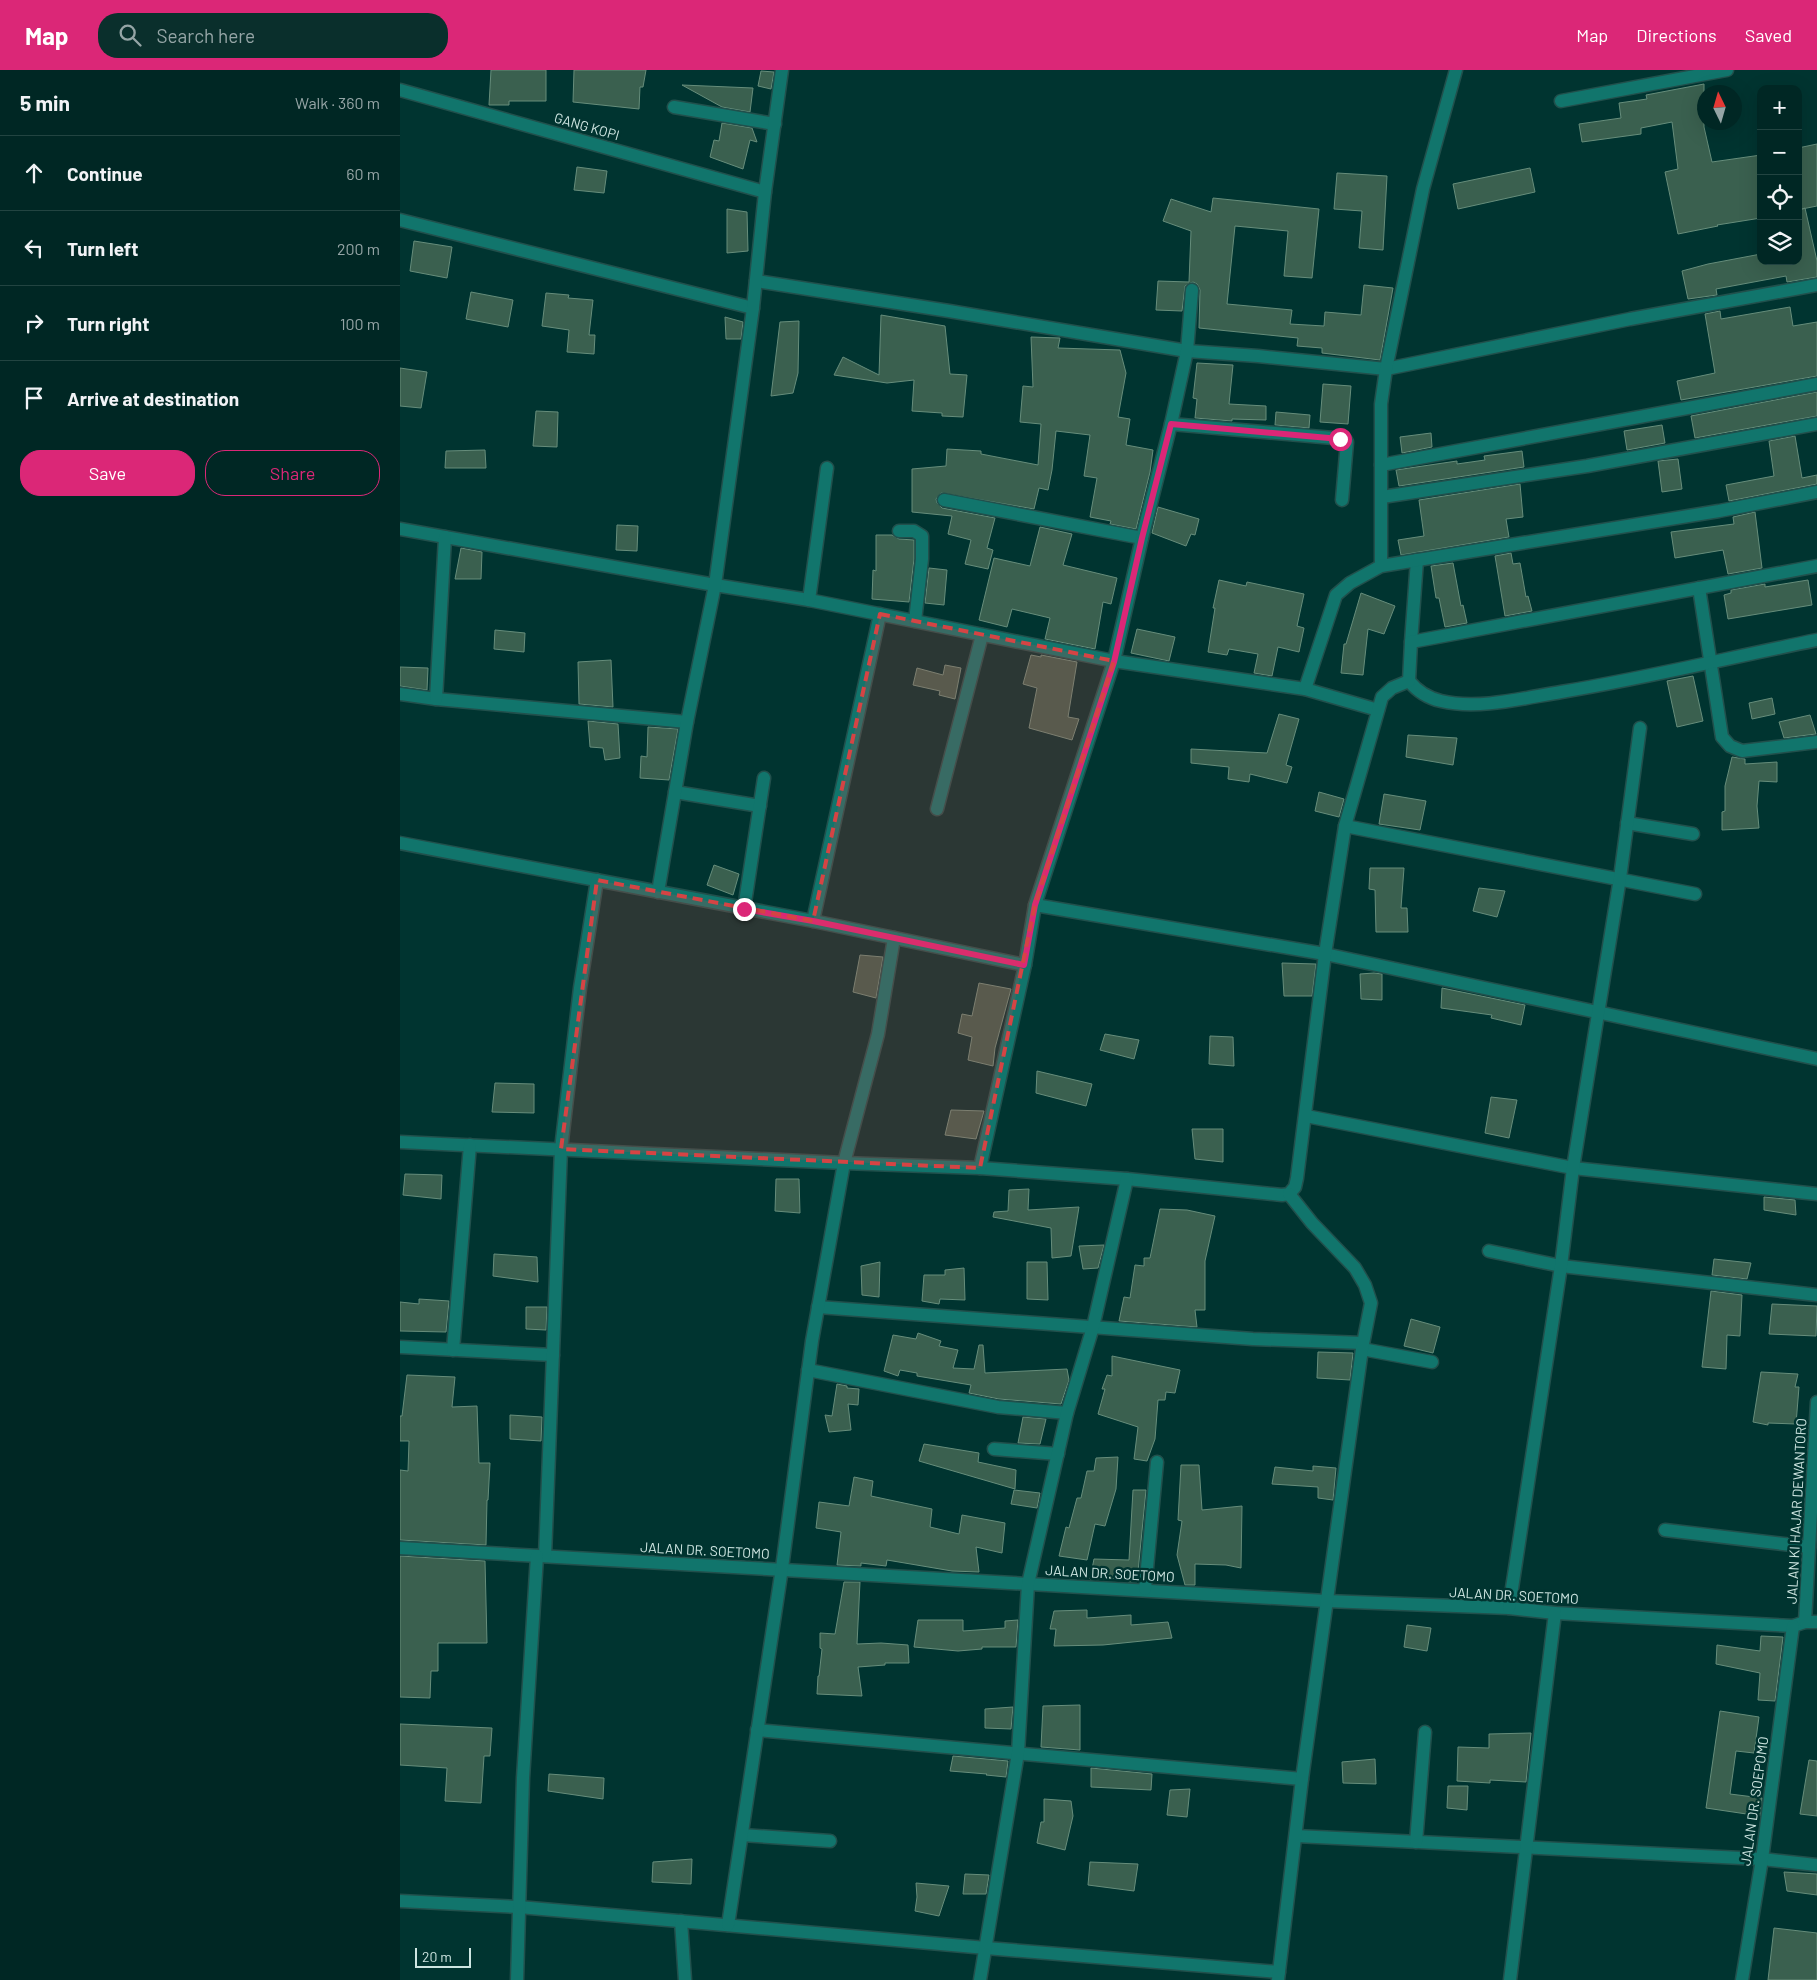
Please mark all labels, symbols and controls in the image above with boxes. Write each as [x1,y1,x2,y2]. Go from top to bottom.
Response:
search box [98,13,448,58]
text: Map [25,21,68,50]
icon: search [116,21,144,49]
text: Search here [156,24,255,47]
text: Map [1576,24,1608,46]
text: Directions [1636,24,1717,46]
text: Saved [1745,24,1792,46]
north arrow [1697,85,1742,130]
map controls [1757,85,1802,265]
button: + [1757,85,1802,130]
text: 5 min [20,90,70,115]
text: Walk · 360 m [295,93,380,112]
street label: GANG KOPI [552,109,622,143]
button: − [1757,130,1802,175]
icon: ahead [20,159,48,187]
text: Continue [67,162,143,185]
text: 60 m [346,164,380,183]
button: locate [1757,175,1802,220]
button: layers [1757,220,1802,265]
icon: left [20,234,48,262]
text: Turn left [67,237,138,260]
text: 200 m [337,239,380,258]
icon: right [20,309,48,337]
text: Turn right [67,312,149,335]
text: 100 m [340,314,380,333]
icon: arrive [20,384,48,412]
text: Arrive at destination [67,387,239,410]
route start [1329,428,1352,451]
button: Save [20,450,195,496]
button: Share [205,450,380,496]
route end [733,898,756,921]
street label: JALAN KI HAJAR DEWANTORO [1783,1418,1809,1604]
street label: JALAN DR. SOETOMO [640,1538,770,1562]
street label: JALAN DR. SOETOMO [1045,1561,1175,1585]
street label: JALAN DR. SOETOMO [1449,1583,1579,1607]
street label: JALAN DR. SOEPOMO [1736,1735,1772,1867]
scale bar [415,1945,471,1968]
text: 20 m [422,1948,452,1965]

